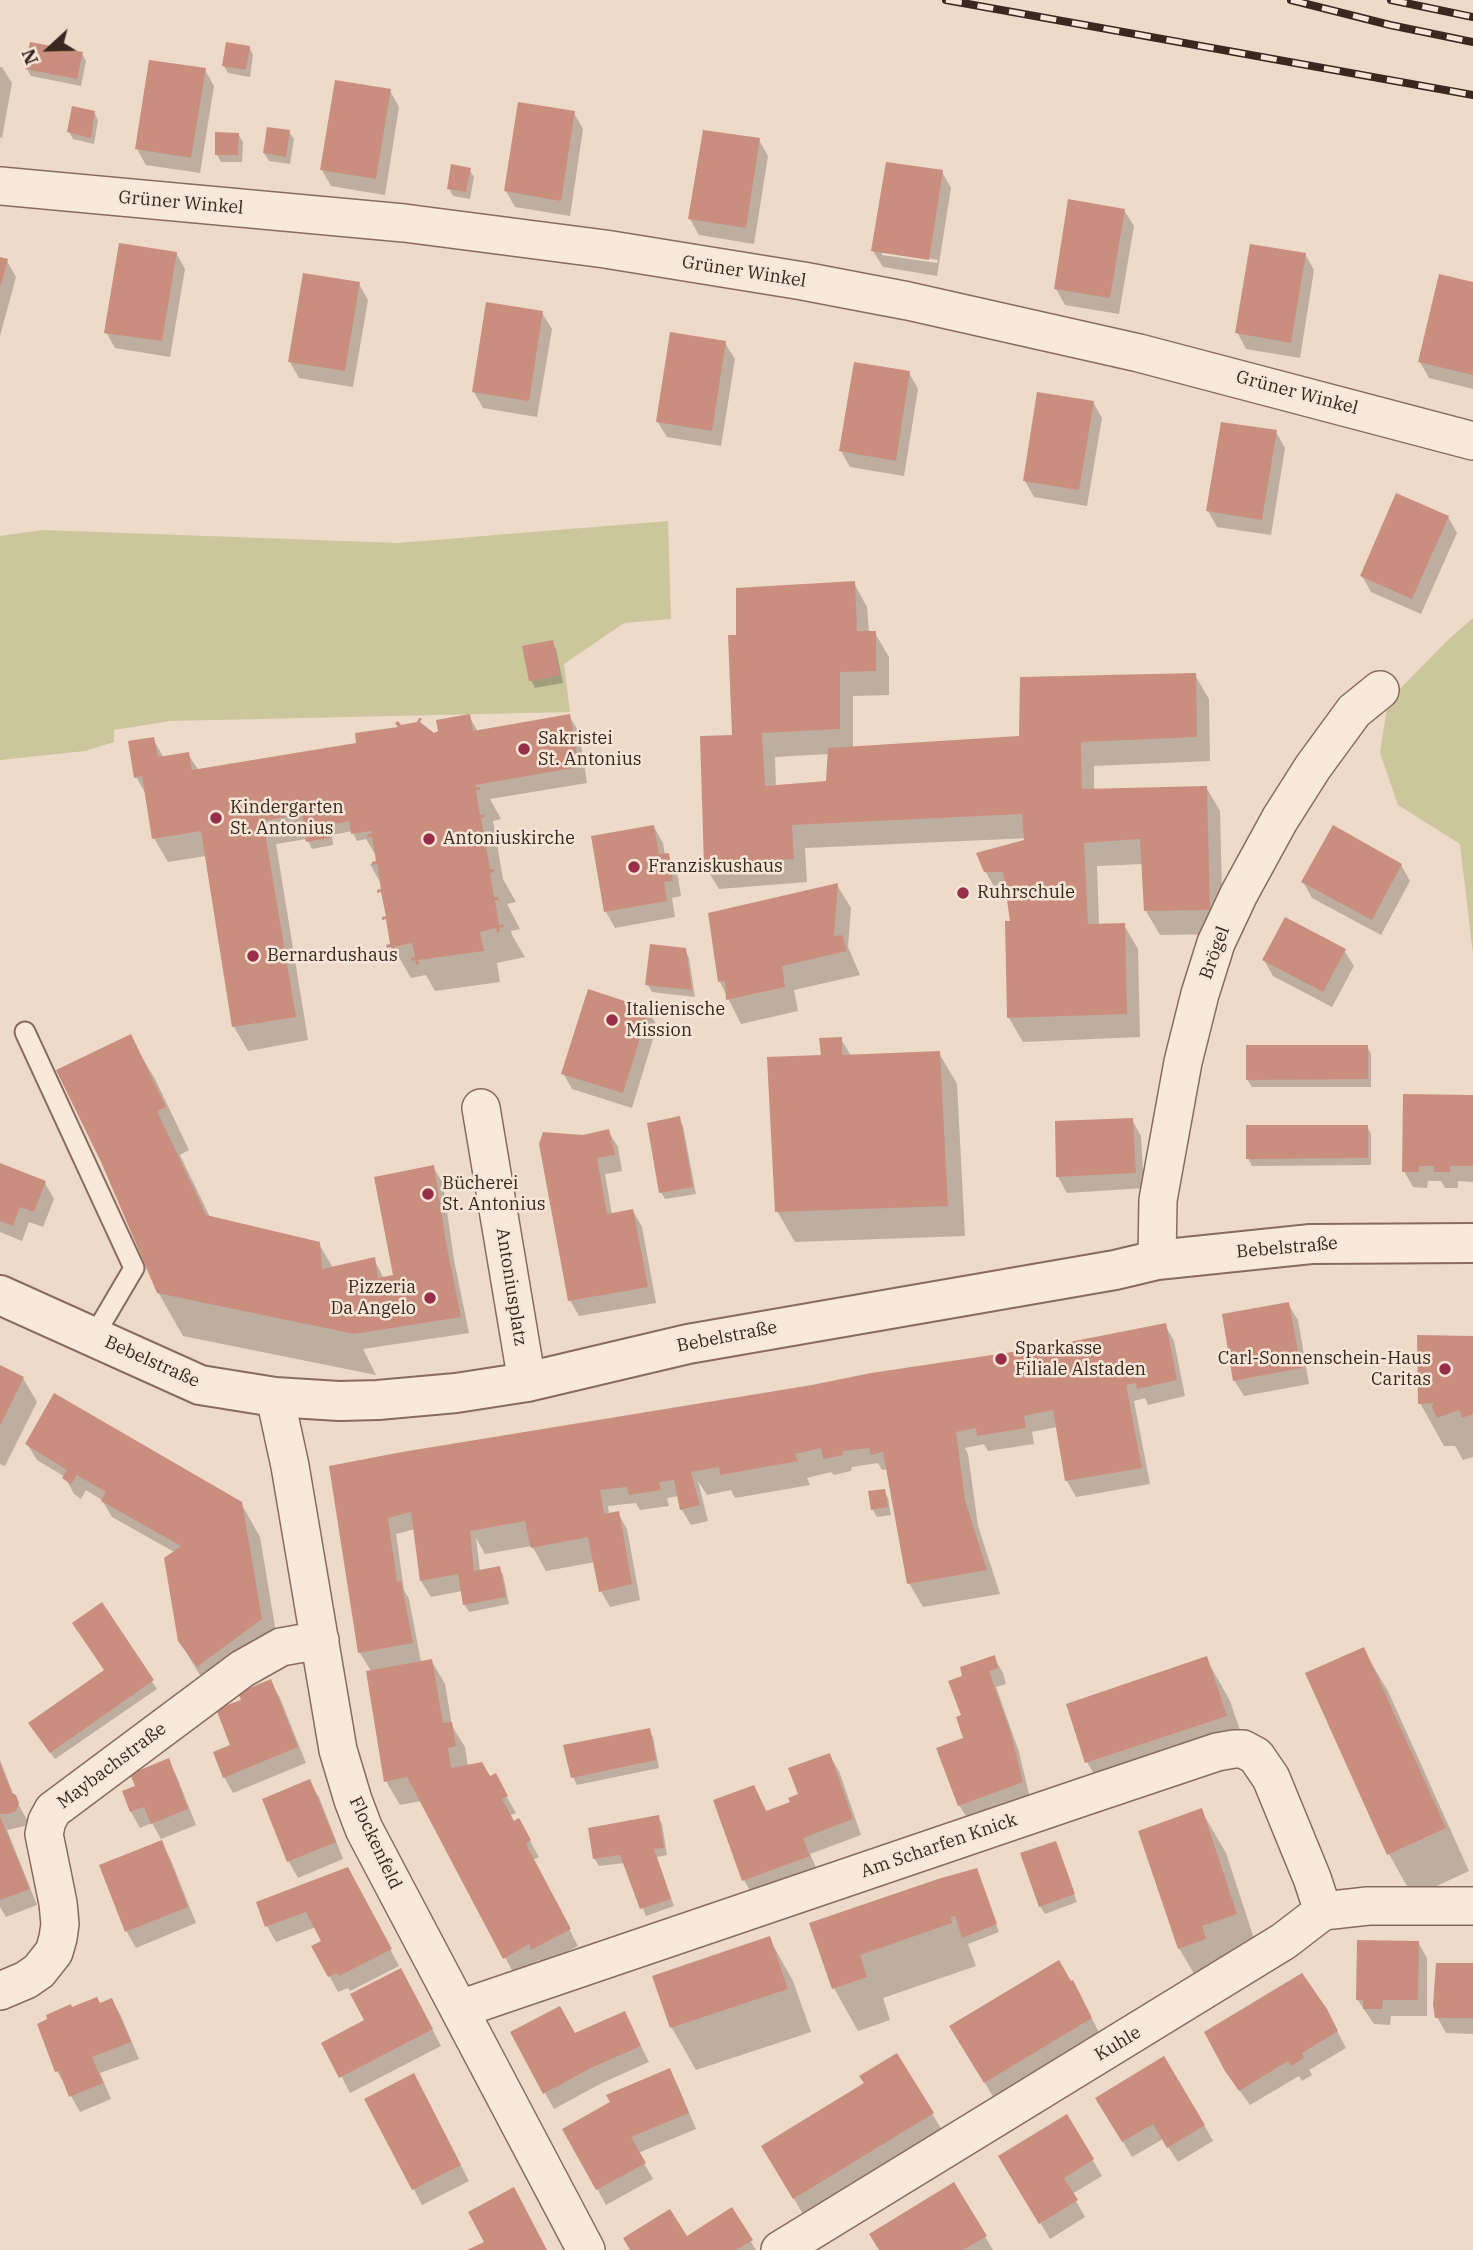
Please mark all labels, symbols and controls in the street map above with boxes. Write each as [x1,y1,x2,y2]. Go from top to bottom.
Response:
north arrow [14,14,84,84]
text: N [16,45,43,68]
street label: Grüner Winkel [118,187,244,219]
street label: Grüner Winkel [680,252,808,292]
street label: Grüner Winkel [1234,366,1360,420]
place label: Sakristei St. Antonius [538,728,642,770]
marker: Sakristei St. Antonius [516,741,532,757]
place label: Kindergarten St. Antonius [230,797,344,840]
marker: Kindergarten St. Antonius [208,810,224,826]
place label: Antoniuskirche [443,828,575,850]
marker: Antoniuskirche [421,831,437,847]
place label: Franziskushaus [648,856,783,878]
marker: Franziskushaus [626,859,642,875]
place label: Ruhrschule [977,882,1075,904]
marker: Ruhrschule [955,885,971,901]
street label: Brögel [1195,924,1235,982]
place label: Bernardushaus [267,945,398,967]
marker: Bernardushaus [245,948,261,964]
place label: Italienische Mission [626,999,725,1042]
marker: Italienische Mission [604,1012,620,1028]
place label: Bücherei St. Antonius [442,1173,546,1216]
marker: Bücherei St. Antonius [420,1186,436,1202]
street label: Antoniusplatz [491,1227,531,1347]
street label: Bebelstraße [1235,1233,1339,1263]
place label: Pizzeria Da Angelo [331,1277,416,1320]
marker: Pizzeria Da Angelo [422,1290,438,1306]
street label: Bebelstraße [675,1317,779,1357]
street label: Bebelstraße [101,1331,203,1393]
place label: Sparkasse Filiale Alstaden [1015,1338,1146,1380]
place label: Carl-Sonnenschein-Haus Caritas [1218,1348,1431,1390]
marker: Sparkasse Filiale Alstaden [993,1351,1009,1367]
marker: Carl-Sonnenschein-Haus Caritas [1437,1361,1453,1377]
street label: Maybachstraße [53,1718,171,1814]
street label: Flockenfeld [344,1793,406,1893]
street label: Am Scharfen Knick [858,1809,1020,1883]
street label: Kuhle [1091,2022,1145,2066]

